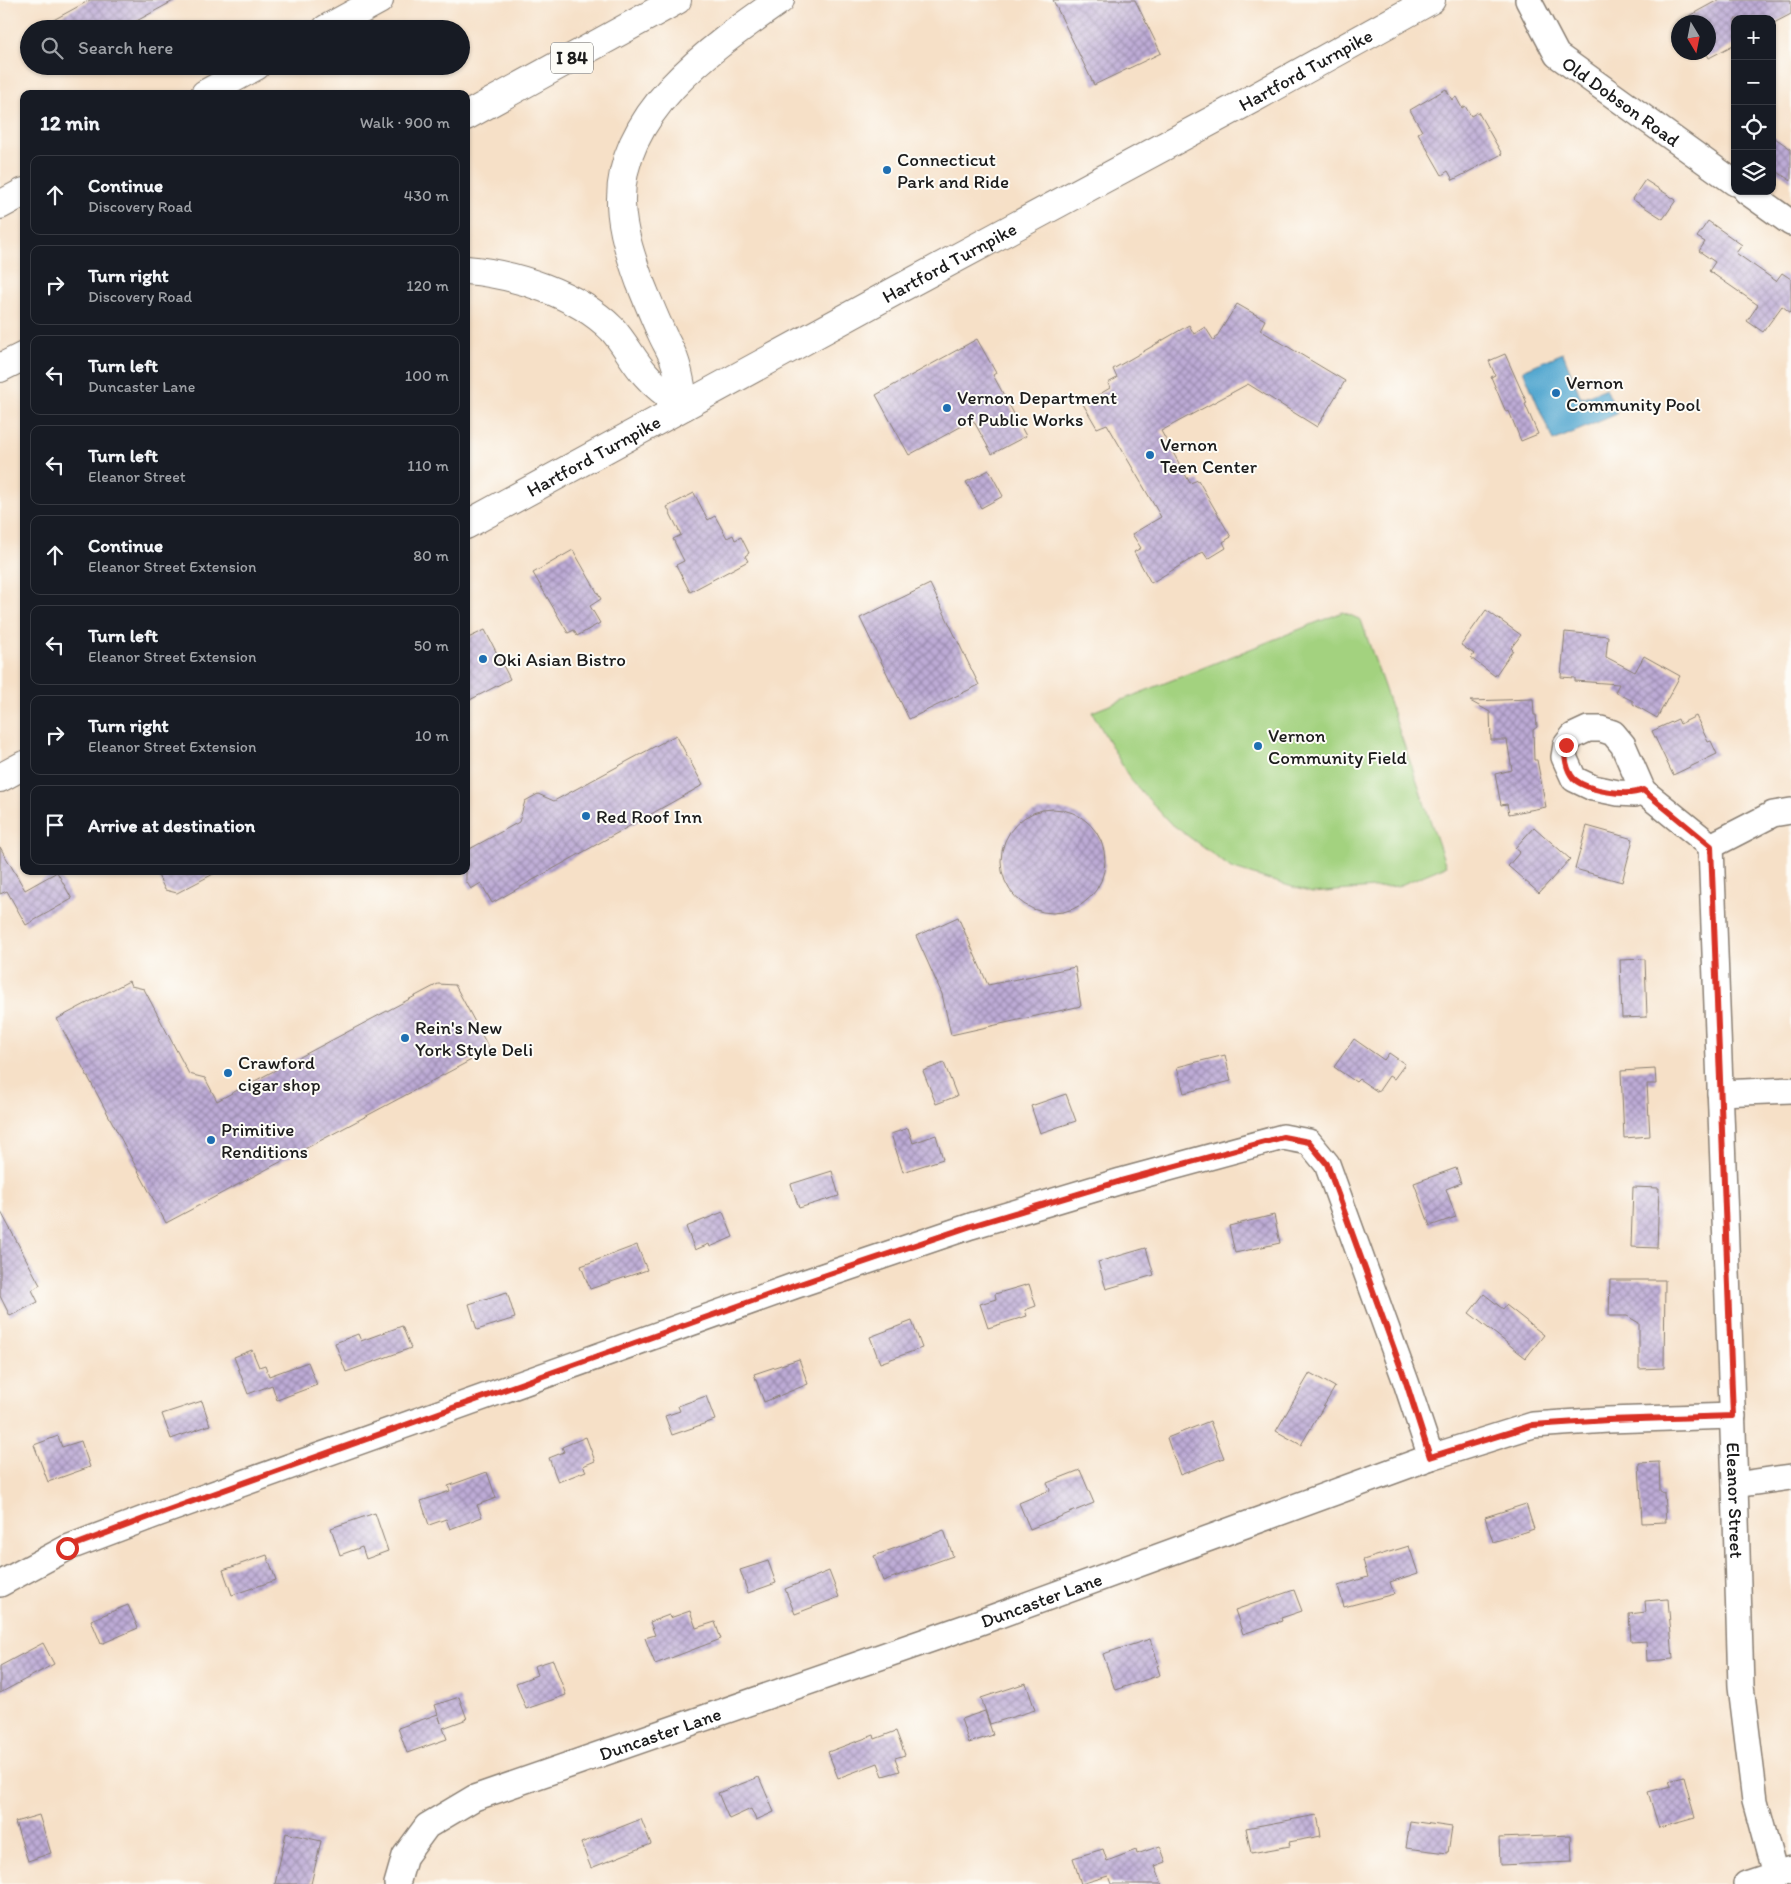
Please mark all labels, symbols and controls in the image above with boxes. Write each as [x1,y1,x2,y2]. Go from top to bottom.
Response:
north arrow [1671,15,1716,60]
map controls [1731,15,1776,195]
button: + [1731,15,1776,60]
search box [20,20,470,75]
street label: Hartford Turnpike [1235,24,1376,116]
icon: search [38,34,66,62]
text: Search here [78,36,173,59]
road number: I 84 [551,42,593,74]
street label: Old Dobson Road [1557,51,1685,152]
button: − [1731,60,1776,105]
button: locate [1731,105,1776,150]
text: 12 min [40,110,100,135]
text: Walk · 900 m [360,113,450,132]
place label: Connecticut Park and Ride [897,148,1009,193]
button: layers [1731,150,1776,195]
marker: Connecticut Park and Ride [881,164,893,176]
text: Continue [88,174,163,197]
icon: ahead [41,181,69,209]
text: 430 m [404,186,449,205]
text: Discovery Road [88,197,192,216]
street label: Hartford Turnpike [878,217,1020,308]
text: Turn right [88,264,169,287]
icon: right [41,271,69,299]
text: 120 m [406,276,449,295]
text: Discovery Road [88,287,192,306]
text: Turn left [88,354,158,377]
icon: left [41,361,69,389]
text: 100 m [405,366,449,385]
place label: Vernon Community Pool [1566,371,1701,416]
text: Duncaster Lane [88,377,195,396]
place label: Vernon Department of Public Works [957,386,1117,431]
marker: Vernon Community Pool [1550,387,1562,399]
marker: Vernon Department of Public Works [941,402,953,414]
street label: Hartford Turnpike [523,410,665,502]
place label: Vernon Teen Center [1160,433,1258,478]
text: Turn left [88,444,158,467]
marker: Vernon Teen Center [1144,449,1156,461]
icon: left [41,451,69,479]
text: 110 m [407,456,449,475]
text: Eleanor Street [88,467,186,486]
text: Continue [88,534,163,557]
icon: ahead [41,541,69,569]
text: 80 m [413,546,449,565]
text: Eleanor Street Extension [88,557,257,576]
text: Turn left [88,624,158,647]
icon: left [41,631,69,659]
text: 50 m [414,636,449,655]
text: Eleanor Street Extension [88,647,257,666]
place label: Oki Asian Bistro [493,648,626,671]
marker: Oki Asian Bistro [477,653,489,665]
text: Turn right [88,714,169,737]
icon: right [41,721,69,749]
place label: Vernon Community Field [1268,724,1408,769]
text: 10 m [415,726,449,745]
route end [1555,734,1578,757]
text: Eleanor Street Extension [88,737,257,756]
marker: Vernon Community Field [1252,740,1264,752]
place label: Red Roof Inn [596,805,703,828]
marker: Red Roof Inn [580,810,592,822]
icon: arrive [41,811,69,839]
text: Arrive at destination [88,814,255,837]
place label: Rein's New York Style Deli [415,1016,533,1061]
marker: Rein's New York Style Deli [399,1032,411,1044]
place label: Crawford cigar shop [238,1051,320,1096]
marker: Crawford cigar shop [222,1067,234,1079]
place label: Primitive Renditions [221,1118,308,1163]
marker: Primitive Renditions [205,1134,217,1146]
street label: Eleanor Street [1721,1442,1748,1559]
route start [56,1537,79,1560]
street label: Duncaster Lane [978,1567,1105,1633]
street label: Duncaster Lane [596,1702,724,1766]

